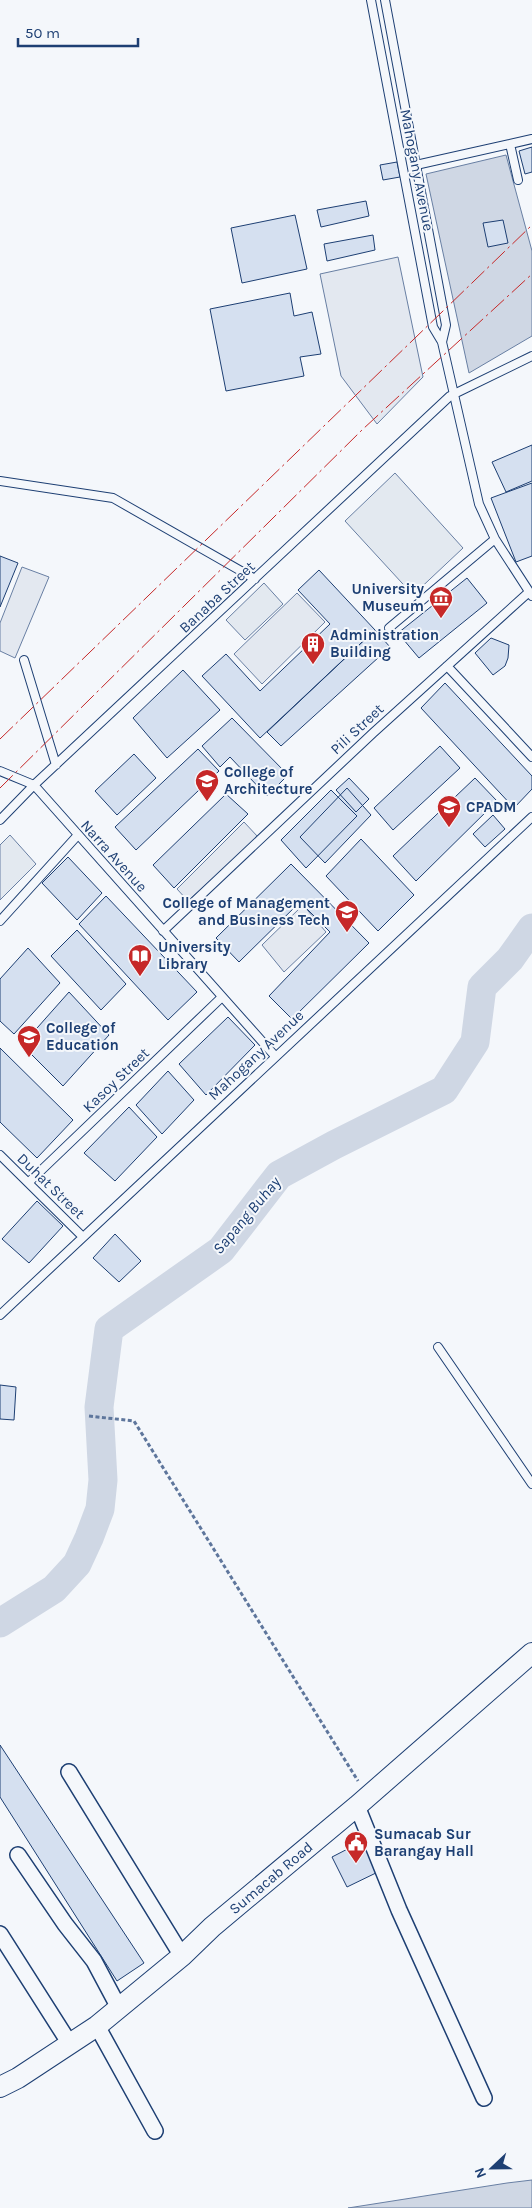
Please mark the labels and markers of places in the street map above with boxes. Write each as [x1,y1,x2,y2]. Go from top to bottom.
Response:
place label: University Museum [351,580,424,615]
museum icon: University Museum [428,585,454,619]
place label: Administration Building [330,626,439,661]
building icon: Administration Building [300,631,326,665]
place label: College of Architecture [224,763,312,798]
school or university icon: College of Architecture [194,768,220,802]
school or university icon: CPADM [436,794,462,828]
place label: CPADM [466,798,516,816]
place label: College of Management and Business Tech [163,894,330,929]
school or university icon: College of Management and Business Tech [334,899,360,933]
place label: University Library [158,938,231,973]
library icon: University Library [127,943,153,977]
place label: College of Education [46,1019,119,1054]
school or university icon: College of Education [16,1024,42,1058]
place label: Sumacab Sur Barangay Hall [374,1825,474,1860]
public building icon: Sumacab Sur Barangay Hall [343,1830,369,1864]

